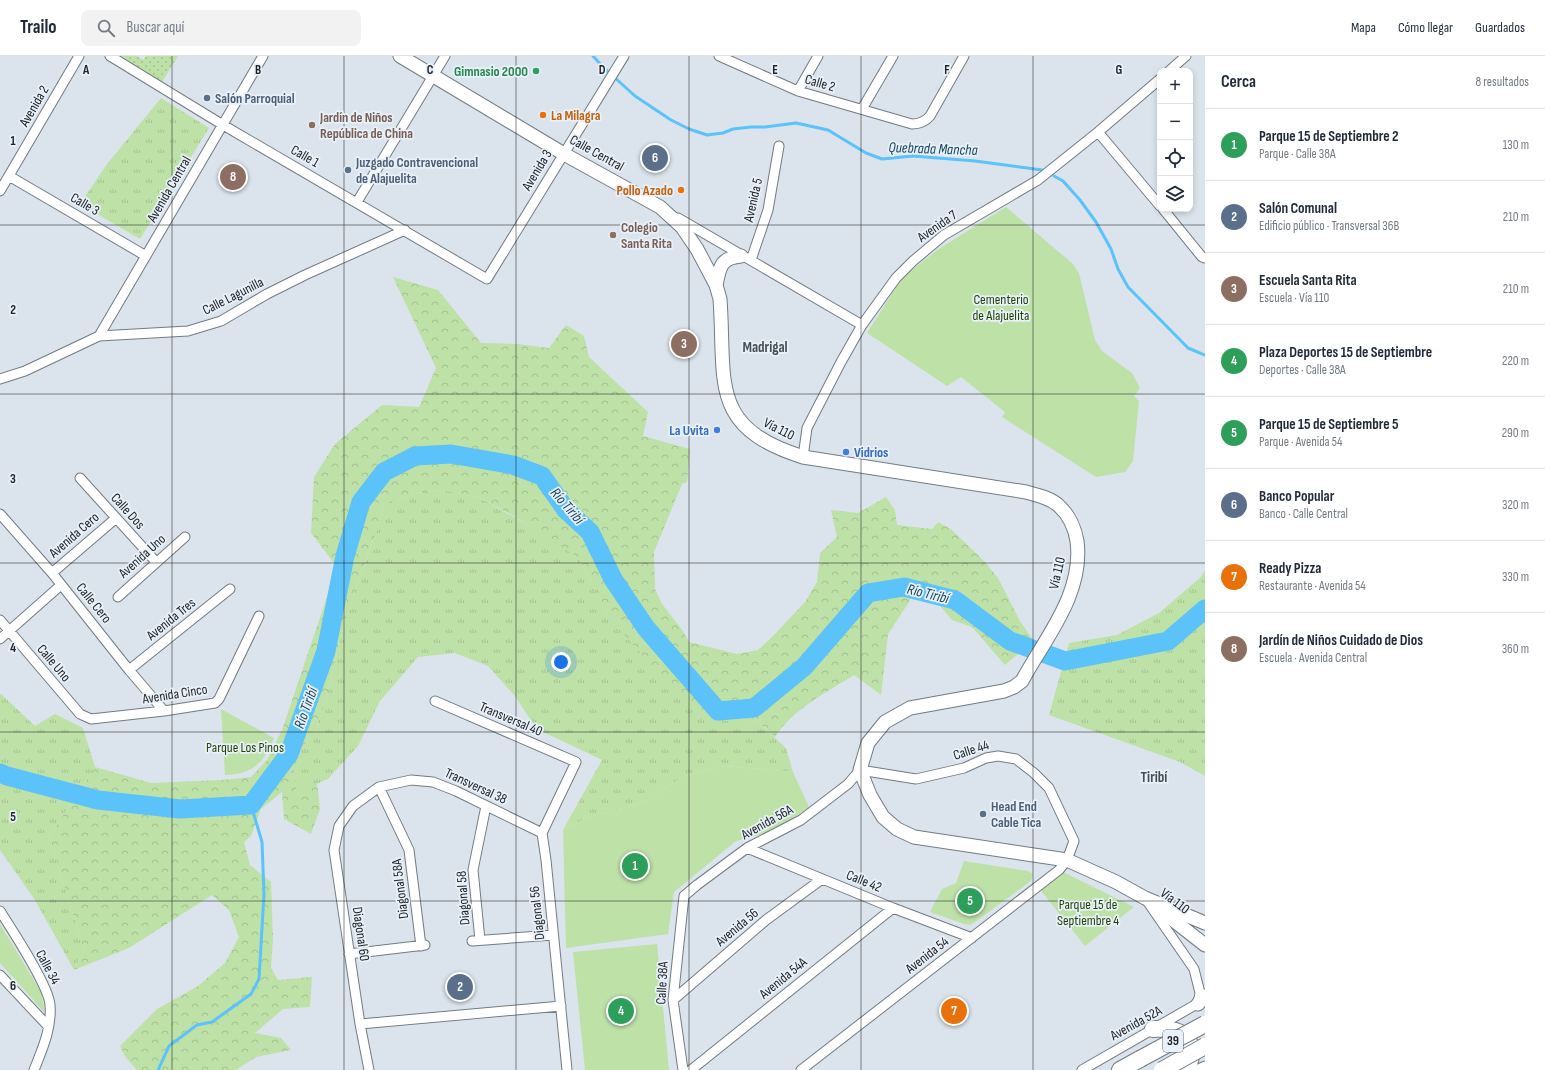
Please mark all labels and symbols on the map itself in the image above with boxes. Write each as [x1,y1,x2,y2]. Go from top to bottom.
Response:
text: A [82,62,90,78]
text: B [255,62,261,78]
text: C [427,62,434,78]
text: D [599,62,606,78]
text: E [772,62,778,78]
text: F [944,62,950,78]
text: G [1116,62,1123,78]
place label: Gimnasio 2000 [454,63,528,80]
marker: Gimnasio 2000 [531,66,541,76]
street label: Calle 2 [803,71,837,95]
street label: Avenida 2 [15,82,53,130]
place label: Salón Parroquial [215,90,295,107]
marker: Salón Parroquial [202,93,212,103]
place label: La Milagra [551,107,601,124]
place label: Jardín de Niños República de China [319,109,413,142]
marker: La Milagra [538,110,548,120]
marker: Jardín de Niños República de China [307,120,317,130]
street label: Calle Central [567,131,627,175]
text: 1 [10,133,16,149]
water label: Quebrada Mancha [888,138,978,160]
street label: Calle 1 [288,141,322,171]
pin: 6 [642,143,668,173]
street label: Avenida 3 [518,146,556,194]
street label: Avenida Central [143,153,195,226]
place label: Juzgado Contravencional de Alajuelita [355,154,478,187]
pin: 8 [220,162,246,192]
marker: Juzgado Contravencional de Alajuelita [343,165,353,175]
street label: Avenida 5 [739,176,766,225]
place label: Pollo Azado [616,182,673,199]
marker: Pollo Azado [676,185,686,195]
street label: Calle 3 [67,189,103,219]
street label: Avenida 7 [913,206,960,246]
place label: Colegio Santa Rita [621,219,672,252]
marker: Colegio Santa Rita [608,230,618,240]
street label: Calle Lagunilla [200,273,266,319]
park label: Cementerio de Alajuelita [973,291,1029,324]
text: 2 [10,302,16,318]
pin: 3 [671,329,697,359]
district label: Madrigal [742,338,788,357]
street label: Vía 110 [761,414,797,444]
place label: La Uvita [669,422,709,439]
marker: La Uvita [712,425,722,435]
place label: Vidrios [854,444,888,461]
marker: Vidrios [841,447,851,457]
text: 3 [10,471,16,487]
water label: Río Tiribí [546,484,589,529]
street label: Calle Dos [107,489,149,533]
street label: Avenida Cero [45,509,103,562]
street label: Avenida Uno [114,530,169,582]
street label: Vía 110 [1045,555,1069,591]
street label: Calle Cero [73,579,115,627]
water label: Río Tiribí [905,580,952,609]
street label: Avenida Tres [142,594,199,644]
text: 4 [10,640,16,656]
street label: Calle Uno [33,641,75,685]
your location [551,652,571,672]
street label: Avenida Cinco [140,680,209,708]
water label: Río Tiribí [290,684,323,731]
street label: Transversal 40 [477,698,545,740]
street label: Calle 44 [951,736,991,764]
park label: Parque Los Pinos [206,739,284,756]
street label: Transversal 38 [442,764,510,808]
district label: Tiribí [1141,768,1168,787]
place label: Head End Cable Tica [991,798,1042,831]
street label: Avenida 56A [737,800,797,844]
text: 5 [10,809,16,825]
marker: Head End Cable Tica [978,809,988,819]
pin: 1 [622,851,648,881]
street label: Diagonal 58A [388,857,412,920]
street label: Calle 42 [844,866,884,896]
street label: Diagonal 58 [453,870,473,926]
street label: Vía 110 [1157,884,1193,918]
street label: Diagonal 56 [526,885,548,941]
pin: 5 [957,886,983,916]
park label: Parque 15 de Septiembre 4 [1057,896,1119,929]
street label: Avenida 56 [711,904,762,950]
street label: Diagonal 60 [349,906,373,962]
street label: Avenida 54 [901,933,952,978]
street label: Calle 34 [32,947,64,987]
street label: Avenida 54A [755,953,811,1003]
street label: Calle 38A [652,960,672,1005]
pin: 2 [447,972,473,1002]
text: 6 [10,978,16,994]
pin: 4 [608,996,634,1026]
pin: 7 [941,996,967,1026]
street label: Avenida 52A [1106,1001,1166,1045]
road number: 39 [1163,1030,1183,1052]

